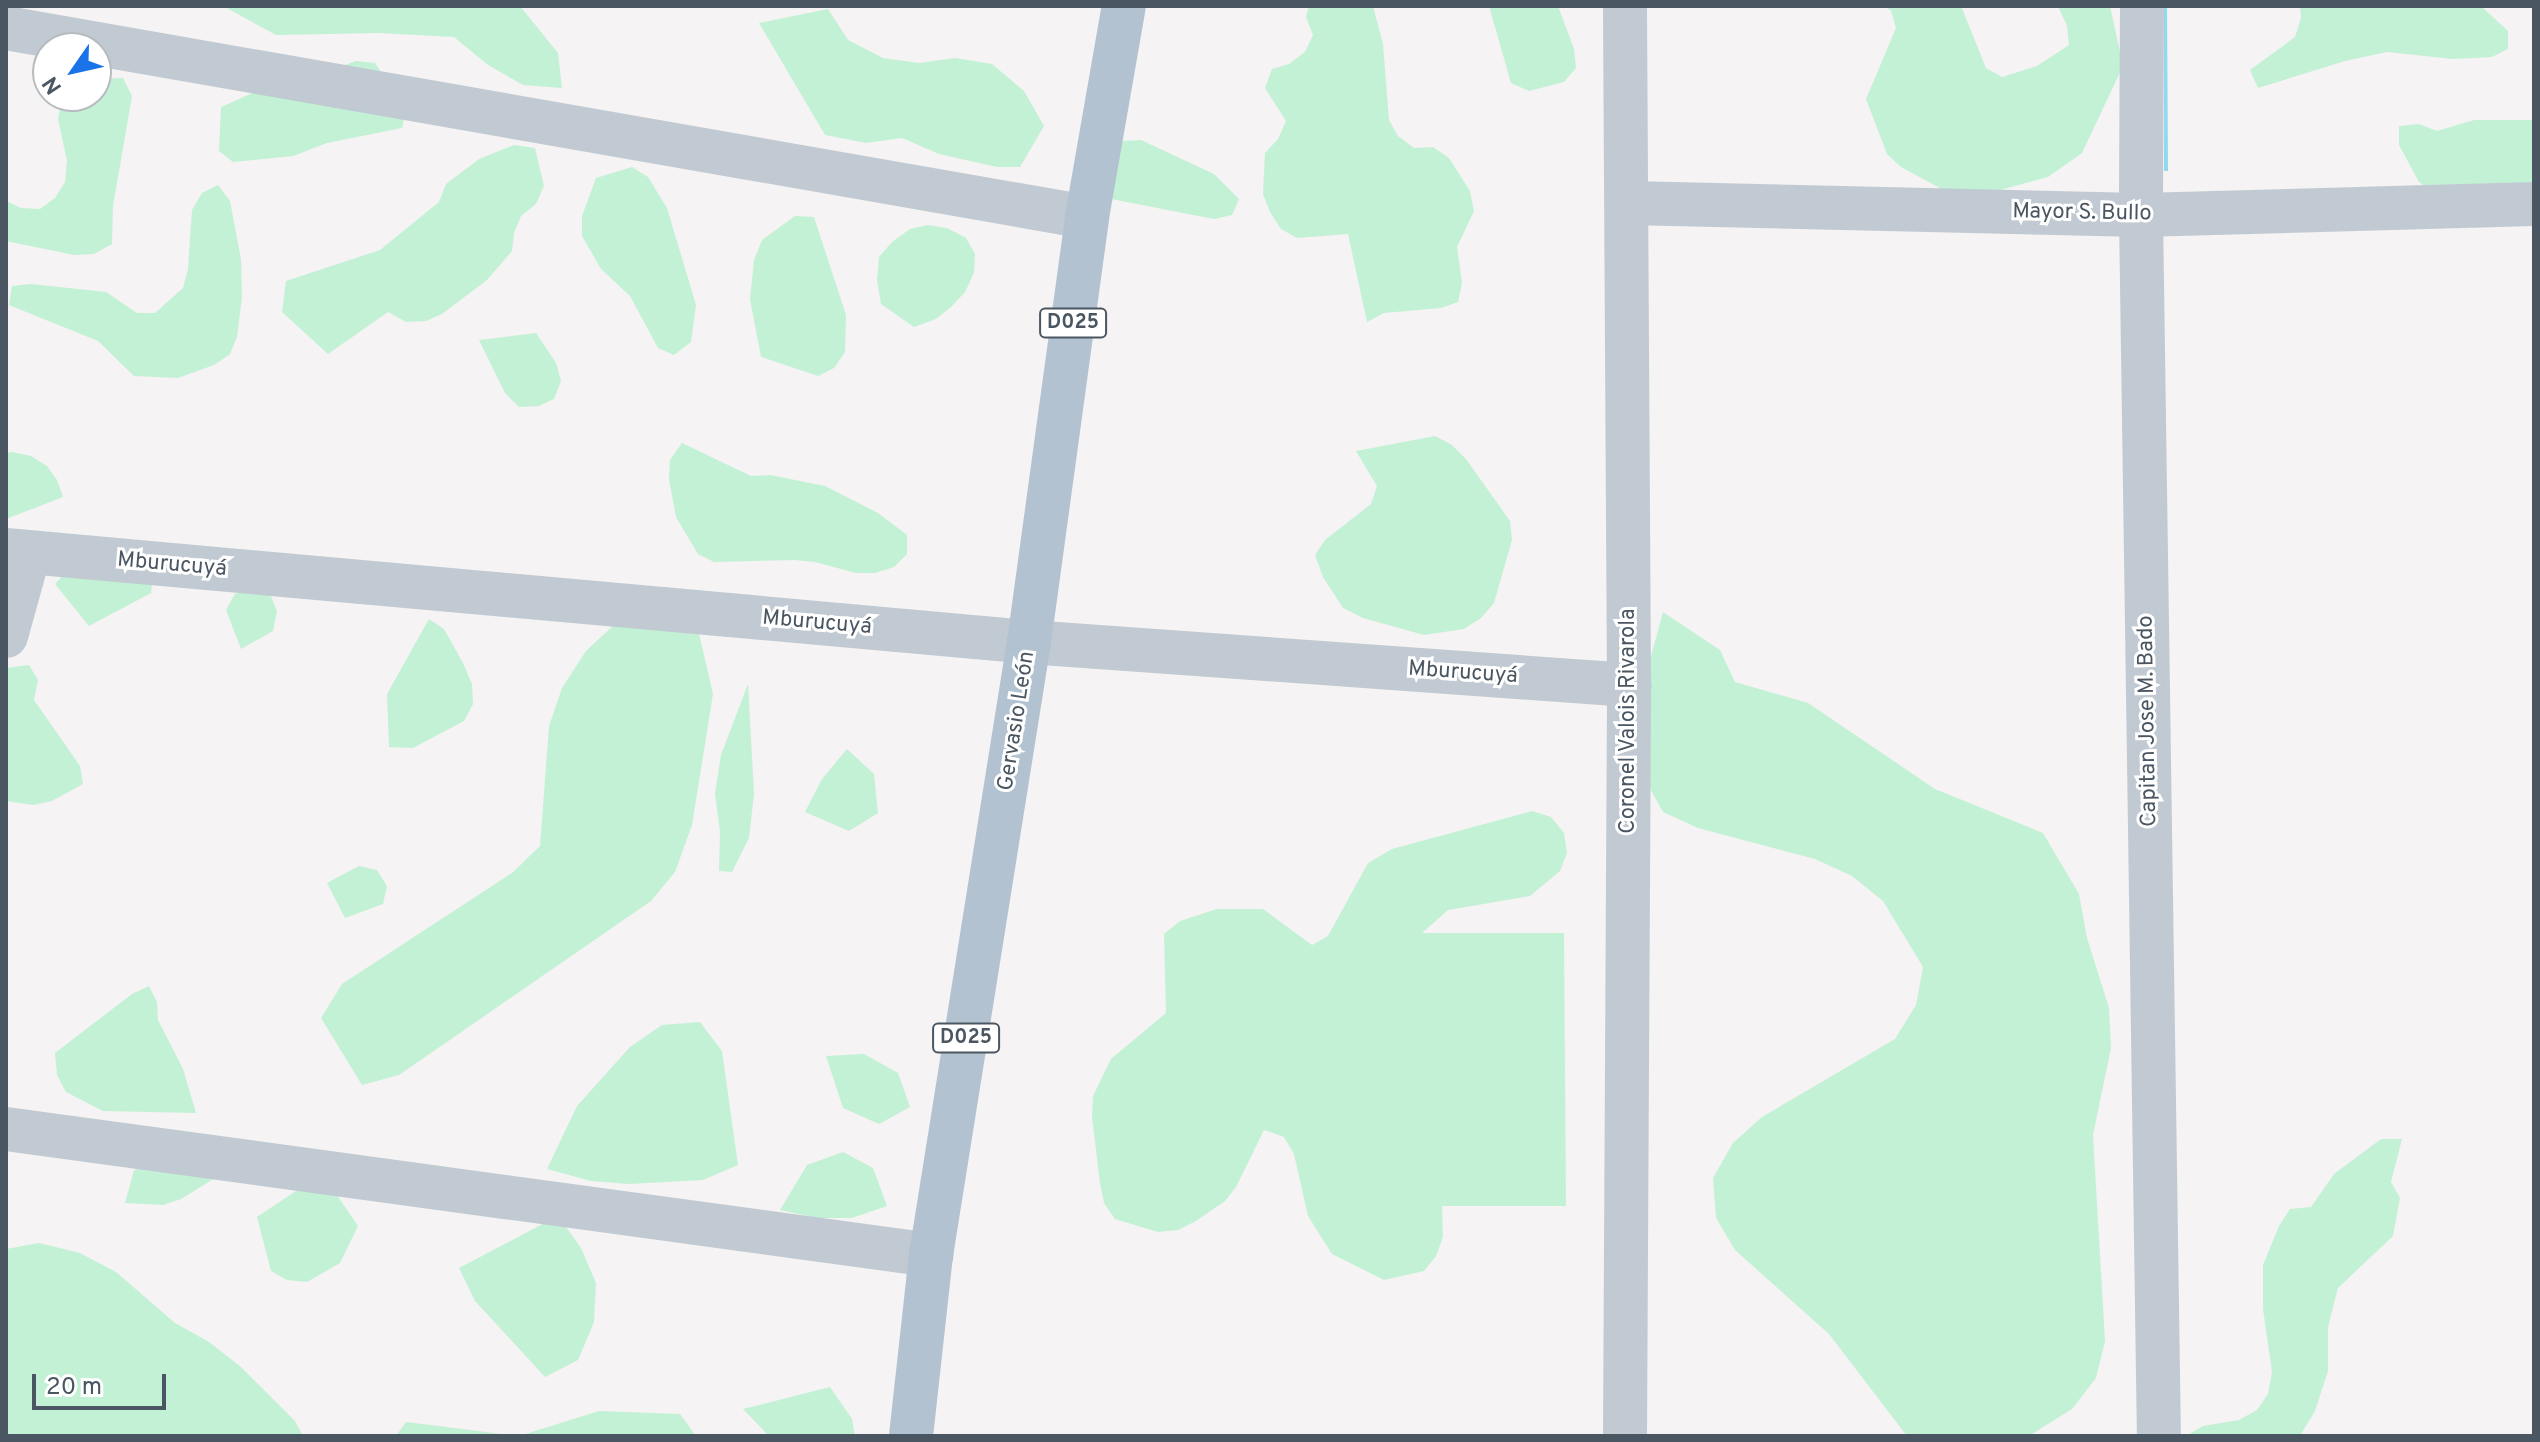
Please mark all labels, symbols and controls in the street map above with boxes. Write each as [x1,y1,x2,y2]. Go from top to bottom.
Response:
north arrow [32,32,112,112]
text: N [38,70,69,99]
street label: Mayor S. Bullo [2012,199,2152,227]
road number: D025 [1039,307,1107,339]
street label: Mburucuyá [116,547,228,583]
street label: Mburucuyá [761,605,873,641]
street label: Coronel Valois Rivarola [1616,608,1642,834]
street label: Capitan Jose M. Bado [2133,615,2163,827]
street label: Gervasio León [993,649,1041,793]
street label: Mburucuyá [1407,656,1519,690]
road number: D025 [932,1022,1000,1054]
scale bar [36,1358,170,1408]
text: 20 m [46,1373,102,1403]

